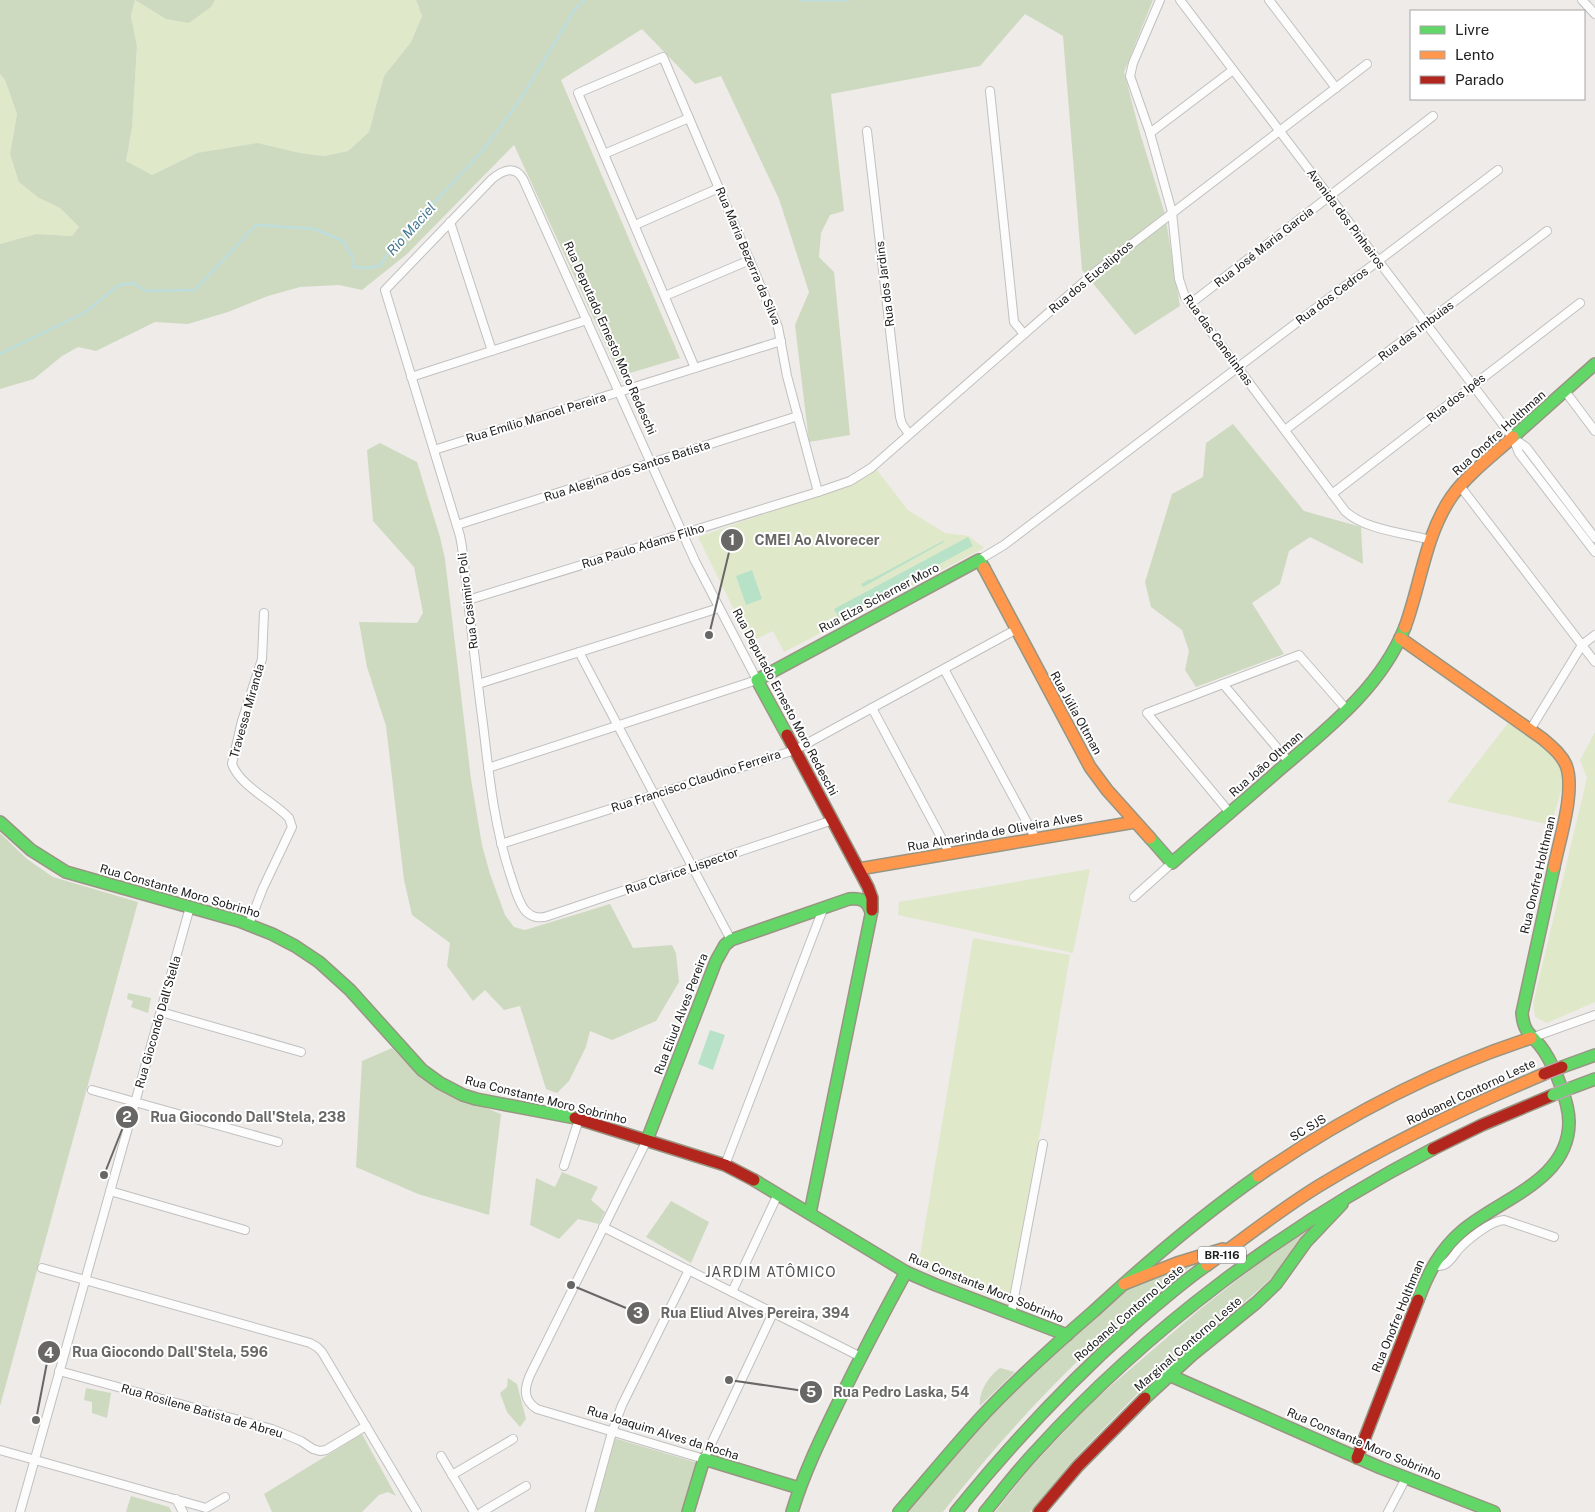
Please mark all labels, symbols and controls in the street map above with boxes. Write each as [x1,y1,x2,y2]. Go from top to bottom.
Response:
legend [1410,10,1585,100]
text: Livre [1455,21,1489,38]
text: Lento [1455,46,1494,63]
text: Parado [1455,71,1504,88]
street label: Avenida dos Pinheiros [1304,166,1388,272]
street label: Rua Maria Bezerra da Silva [713,185,783,327]
water label: Rio Maciel [383,199,439,259]
street label: Rua José Maria Garcia [1212,204,1316,290]
street label: Rua dos Eucaliptos [1046,238,1136,316]
street label: Rua Deputado Ernesto Moro Redeschi [561,239,659,437]
street label: Rua dos Jardins [873,240,897,328]
street label: Rua dos Cedros [1293,264,1371,328]
street label: Rua das Canelinhas [1180,292,1256,388]
street label: Rua das Imbuias [1376,298,1456,364]
street label: Rua dos Ipês [1424,371,1488,425]
street label: Rua Onofre Holthman [1450,388,1548,478]
street label: Rua Emílio Manoel Pereira [464,390,608,446]
street label: Rua Alegina dos Santos Batista [542,438,712,504]
street label: Rua Paulo Adams Filho [580,521,706,571]
callout: CMEI Ao Alvorecer [719,526,890,555]
text: 1 [729,531,735,548]
text: CMEI Ao Alvorecer [754,532,880,548]
street label: Rua Casimiro Poli [455,552,481,650]
street label: Rua Elza Scherner Moro [817,560,942,636]
street label: Rua Deputado Ernesto Moro Redeschi [729,606,841,798]
street label: Travessa Miranda [227,662,267,760]
street label: Rua Júlia Oltman [1047,669,1105,757]
street label: Rua João Oltman [1226,728,1306,800]
street label: Rua Francisco Claudino Ferreira [609,747,783,815]
street label: Rua Almerinda de Oliveira Alves [906,810,1084,854]
street label: Rua Onofre Holthman [1518,815,1558,935]
street label: Rua Clarice Lispector [623,845,741,897]
street label: Rua Constante Moro Sobrinho [98,861,262,921]
street label: Rua Eliud Alves Pereira [651,951,711,1077]
street label: Rua Giocondo Dall'Stella [132,954,184,1090]
street label: Rodoanel Contorno Leste [1404,1056,1538,1128]
street label: Rua Constante Moro Sobrinho [464,1073,629,1127]
callout: Rua Giocondo Dall'Stela, 238 [115,1103,356,1132]
text: 2 [122,1108,132,1125]
text: Rua Giocondo Dall'Stela, 238 [150,1109,346,1125]
street label: SC SJS [1287,1112,1329,1144]
road number: BR-116 [1198,1246,1246,1264]
street label: Rua Constante Moro Sobrinho [906,1250,1066,1326]
street label: Rua Onofre Holthman [1369,1258,1427,1374]
street label: Rodoanel Contorno Leste [1071,1262,1187,1364]
district label: JARDIM ATÔMICO [705,1263,837,1280]
street label: Marginal Contorno Leste [1132,1294,1245,1394]
callout: Rua Eliud Alves Pereira, 394 [626,1298,860,1327]
text: 3 [633,1304,643,1321]
text: Rua Eliud Alves Pereira, 394 [661,1305,849,1321]
callout: Rua Giocondo Dall'Stela, 596 [37,1338,278,1367]
text: 4 [44,1344,54,1361]
text: Rua Giocondo Dall'Stela, 596 [72,1344,268,1360]
callout: Rua Pedro Laska, 54 [798,1378,980,1407]
street label: Rua Rosilene Batista de Abreu [119,1381,285,1441]
text: 5 [806,1383,816,1400]
text: Rua Pedro Laska, 54 [833,1384,969,1400]
street label: Rua Joaquim Alves da Rocha [585,1403,741,1463]
street label: Rua Constante Moro Sobrinho [1285,1405,1443,1483]

